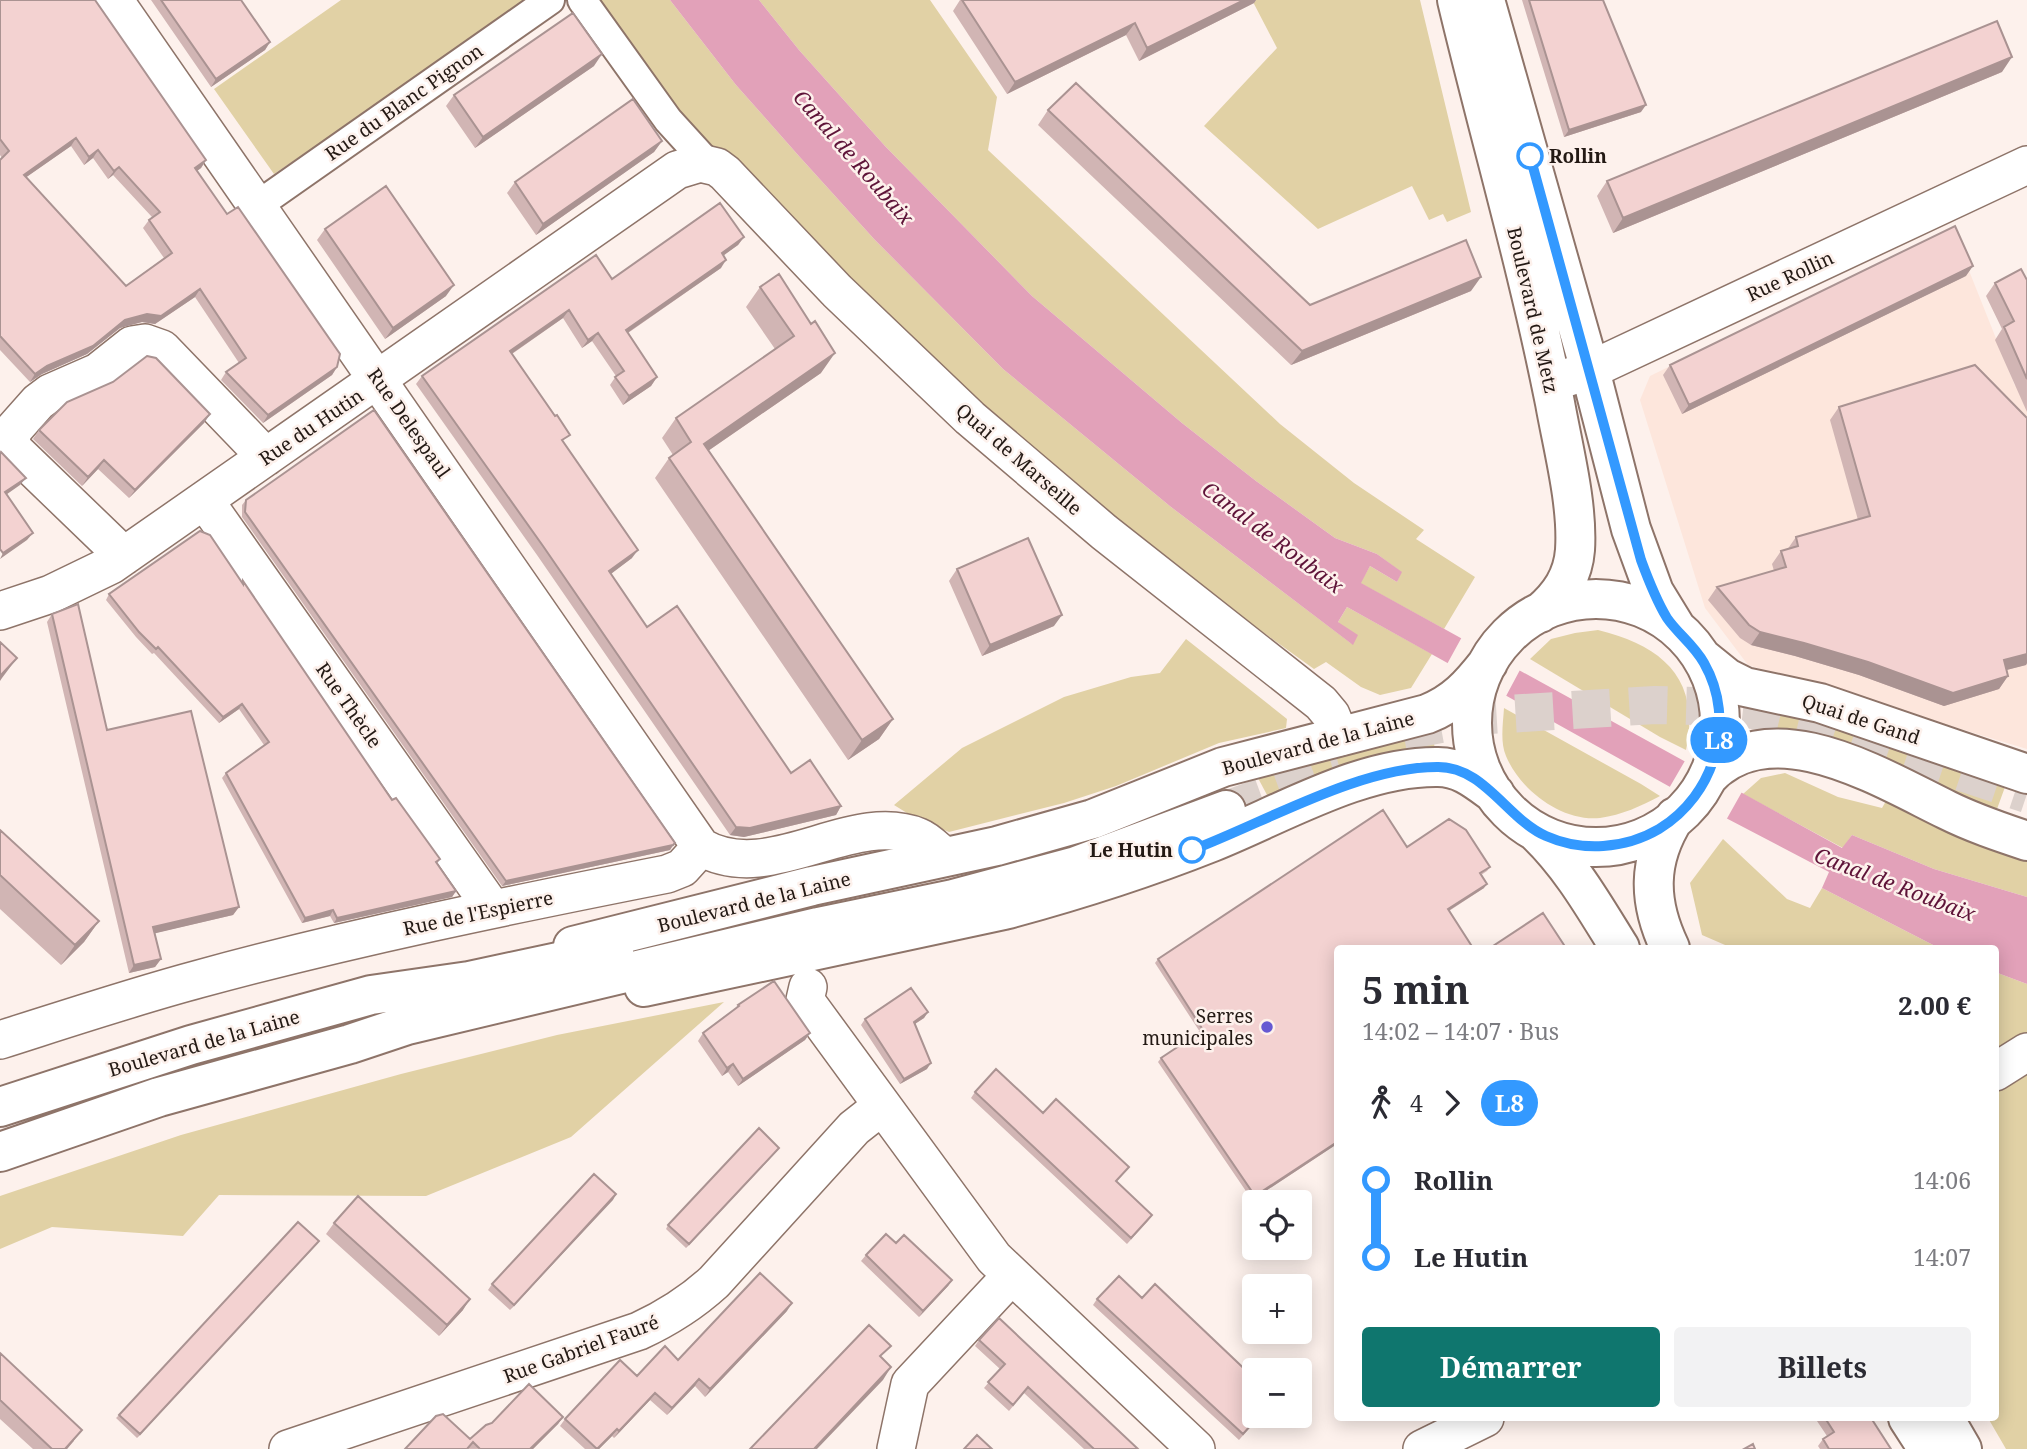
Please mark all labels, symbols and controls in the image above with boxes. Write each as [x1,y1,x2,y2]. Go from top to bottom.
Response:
street label: Rue du Blanc Pignon [320,38,488,166]
water label: Canal de Roubaix [788,84,921,231]
marker: Rollin [1517,143,1543,169]
place label: Rollin [1549,143,1607,169]
street label: Boulevard de Metz [1501,224,1565,396]
street label: Rue Rollin [1742,245,1838,307]
street label: Rue Delespaul [361,363,457,483]
street label: Rue du Hutin [254,383,368,471]
street label: Quai de Marseille [951,397,1087,521]
water label: Canal de Roubaix [1197,475,1350,600]
street label: Rue Thècle [310,657,388,753]
street label: Quai de Gand [1799,688,1924,750]
street label: Boulevard de la Laine [1219,705,1417,781]
line badge: L8 [1688,717,1750,763]
text: L8 [1704,723,1734,756]
place label: Le Hutin [1089,837,1173,863]
marker: Le Hutin [1179,837,1205,863]
water label: Canal de Roubaix [1810,840,1980,928]
street label: Boulevard de la Laine [655,865,853,939]
street label: Rue de l'Espierre [401,884,555,942]
text: 5 min [1362,963,1470,1015]
text: 2.00 € [1898,987,1971,1023]
street label: Boulevard de la Laine [105,1003,303,1083]
place label: Serres municipales [1142,1003,1253,1051]
text: 14:02 – 14:07 · Bus [1362,1015,1559,1047]
marker: Serres municipales [1259,1019,1275,1035]
icon: walk [1362,1084,1400,1122]
icon: forward [1433,1084,1471,1122]
text: L8 [1495,1086,1524,1119]
text: 4 [1410,1087,1423,1119]
text: Rollin [1414,1162,1493,1198]
text: 14:06 [1913,1164,1971,1196]
map controls [1242,1190,1312,1428]
button: locate [1242,1190,1312,1260]
text: Le Hutin [1414,1239,1528,1275]
text: 14:07 [1913,1241,1971,1273]
button: + [1242,1274,1312,1344]
street label: Rue Gabriel Fauré [500,1309,662,1389]
button: Démarrer [1362,1327,1660,1407]
button: Billets [1674,1327,1971,1407]
button: − [1242,1358,1312,1428]

